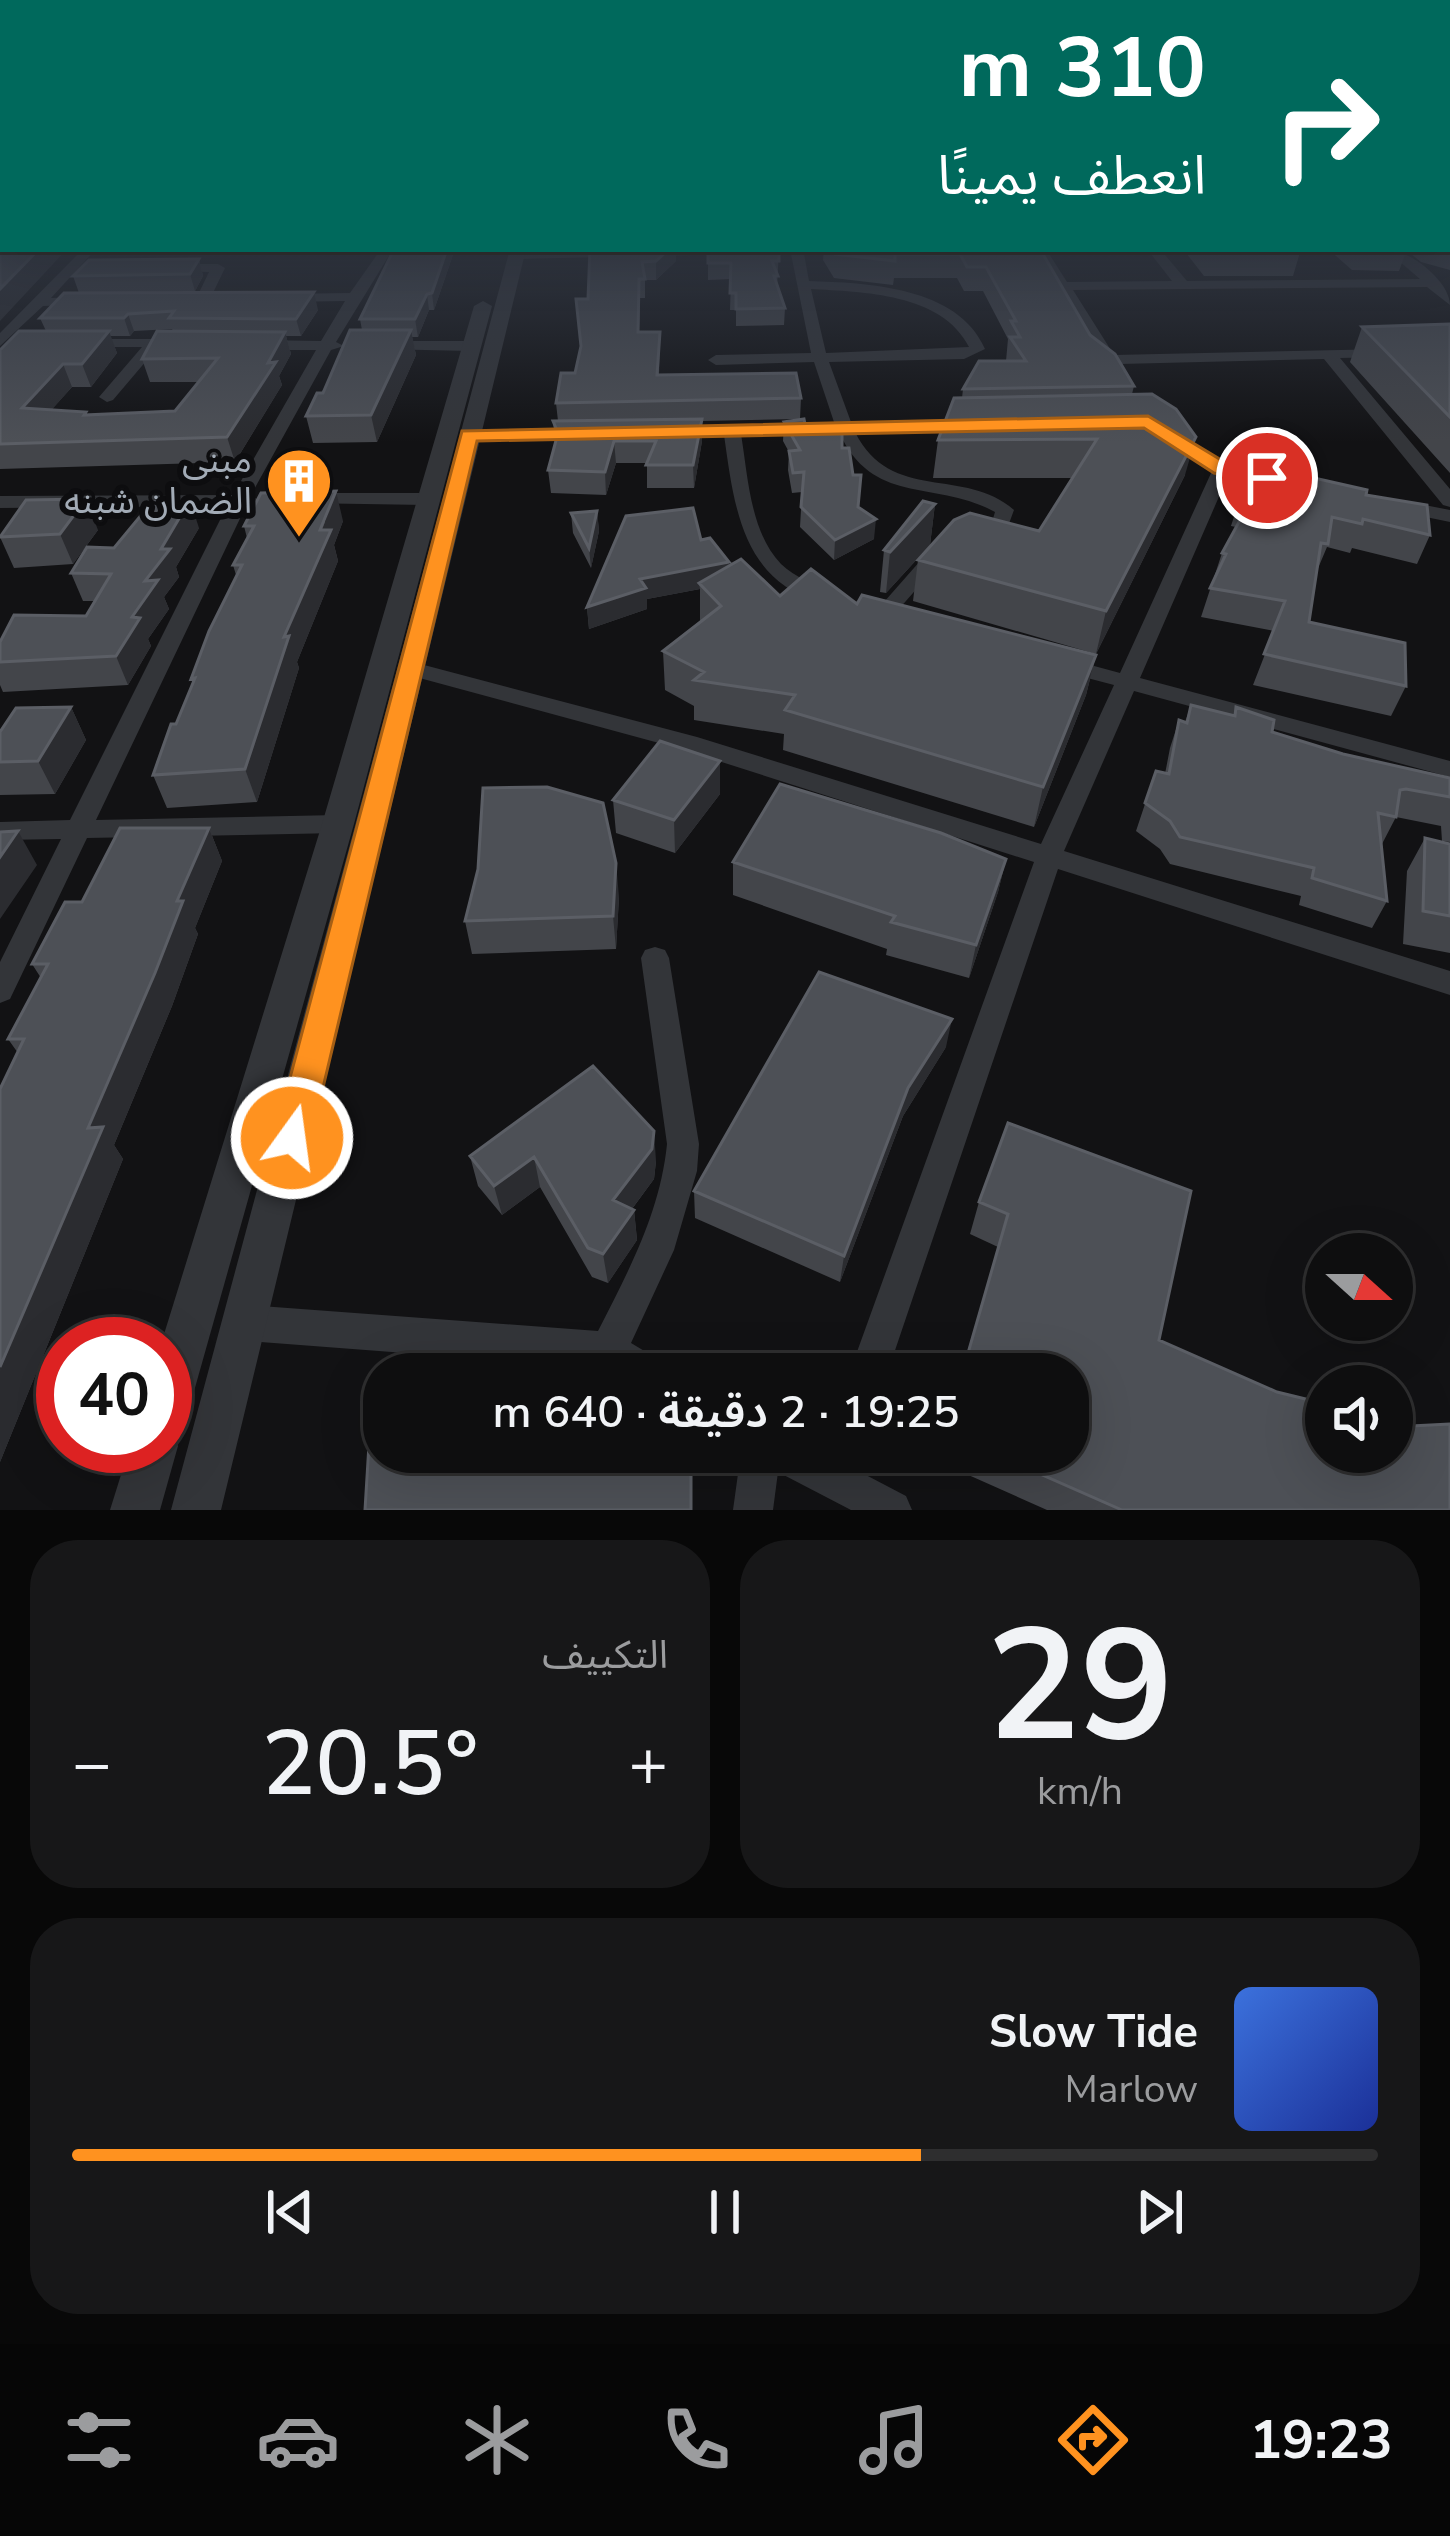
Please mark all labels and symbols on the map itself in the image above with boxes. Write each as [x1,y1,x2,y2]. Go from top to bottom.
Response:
pin [1216,427,1318,529]
place label: مبنى الضمان شبنه [64,436,252,526]
building icon: مبنى الضمان شبنه [264,446,334,540]
position arrow [229,1075,355,1201]
north arrow [1305,1233,1413,1341]
speed limit sign: 40 [36,1317,192,1473]

